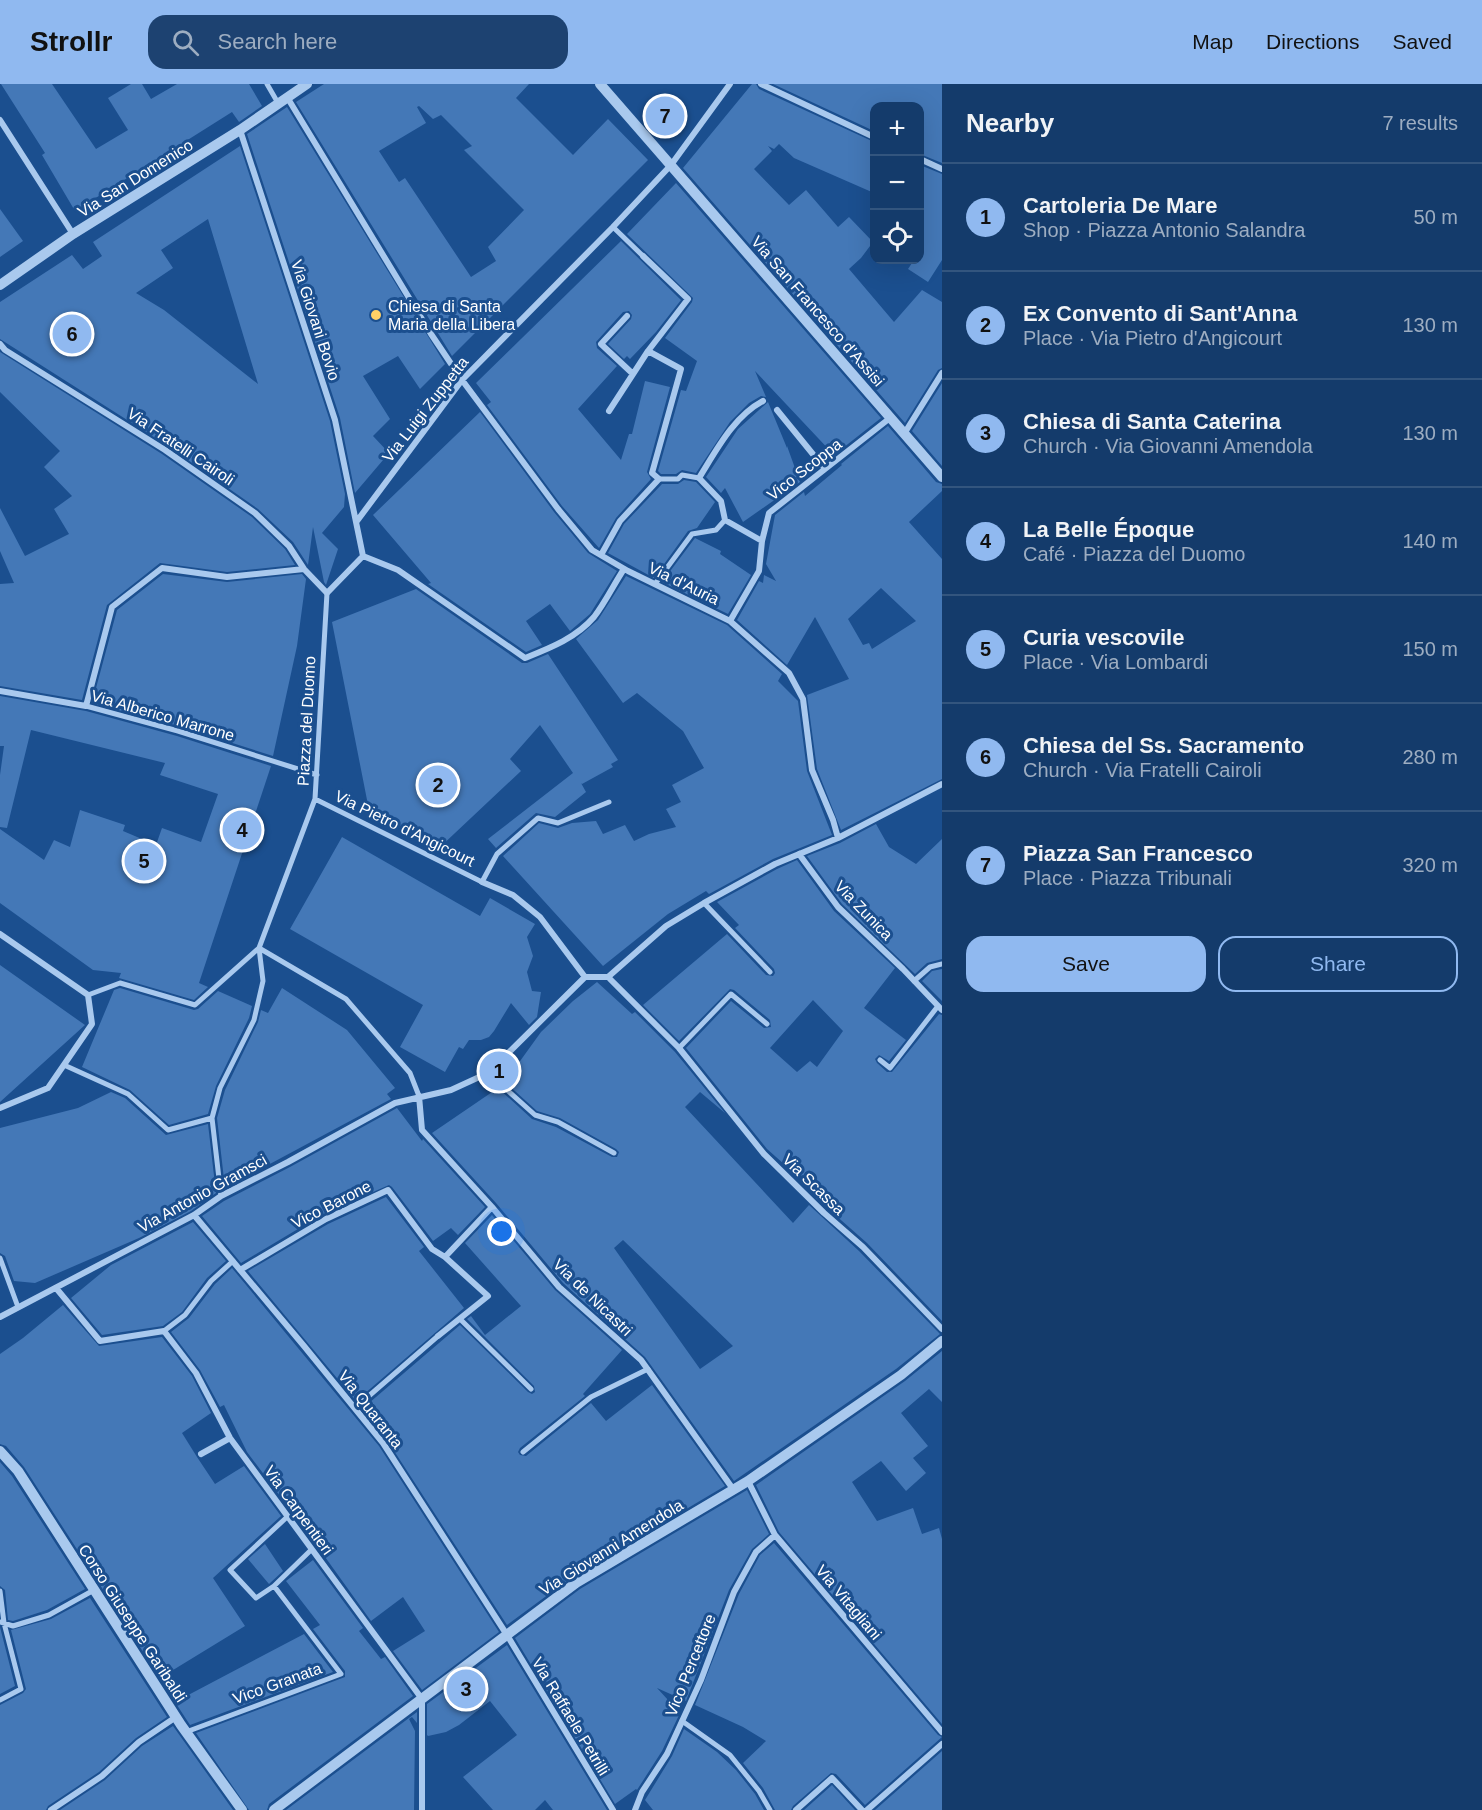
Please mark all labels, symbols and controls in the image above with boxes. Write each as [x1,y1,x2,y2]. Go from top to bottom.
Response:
search box [148,15,568,69]
text: Strollr [30,26,112,57]
icon: search [169,26,202,59]
text: Search here [217,29,337,54]
text: Map [1192,30,1233,53]
text: Directions [1266,30,1359,53]
text: Saved [1392,30,1452,53]
pin: 7 [646,93,684,138]
map controls [870,102,924,264]
button: + [870,102,924,156]
text: Nearby [966,108,1054,138]
text: 7 results [1382,112,1458,134]
street label: Via San Domenico [75,136,196,221]
button: − [870,156,924,210]
text: Cartoleria De Mare [1023,193,1217,218]
text: 1 [980,206,991,228]
text: 50 m [1414,206,1458,228]
button: locate [870,210,924,264]
text: Shop · Piazza Antonio Salandra [1023,219,1305,241]
street label: Via San Francesco d'Assisi [748,233,887,390]
street label: Via Giovani Bovio [288,258,343,383]
place label: Chiesa di Santa Maria della Libera [388,298,515,333]
text: Ex Convento di Sant'Anna [1023,301,1297,326]
marker: Chiesa di Santa Maria della Libera [369,308,383,322]
pin: 6 [52,312,92,356]
text: 2 [980,314,991,336]
text: 130 m [1402,314,1458,336]
text: Place · Via Pietro d'Angicourt [1023,327,1282,349]
street label: Via Luigi Zuppetta [379,353,472,465]
street label: Via Fratelli Cairoli [124,404,237,488]
text: Chiesa di Santa Caterina [1023,409,1281,434]
text: 3 [980,422,991,444]
text: 130 m [1402,422,1458,444]
street label: Vico Scoppa [764,435,845,504]
text: Church · Via Giovanni Amendola [1023,435,1313,457]
text: La Belle Époque [1023,517,1194,542]
text: 4 [980,530,991,552]
text: 140 m [1402,530,1458,552]
text: Café · Piazza del Duomo [1023,543,1245,565]
street label: Via d'Auria [646,559,722,608]
text: Curia vescovile [1023,625,1184,650]
text: 5 [980,638,991,660]
text: 150 m [1402,638,1458,660]
text: Place · Via Lombardi [1023,651,1208,673]
street label: Piazza del Duomo [295,656,318,786]
street label: Via Alberico Marrone [89,687,237,744]
text: Chiesa del Ss. Sacramento [1023,733,1304,758]
text: 6 [980,746,991,768]
text: 280 m [1402,746,1458,768]
text: Church · Via Fratelli Cairoli [1023,759,1262,781]
pin: 2 [418,762,458,808]
street label: Via Pietro d'Angicourt [332,787,478,870]
pin: 4 [222,808,262,852]
pin: 5 [124,838,164,884]
text: Piazza San Francesco [1023,841,1253,866]
text: 7 [980,854,991,876]
text: 320 m [1402,854,1458,876]
text: Place · Piazza Tribunali [1023,867,1232,889]
street label: Via Zunica [831,877,896,943]
button: Save [966,936,1206,992]
button: Share [1218,936,1458,992]
pin: 1 [480,1048,518,1094]
street label: Via Antonio Gramsci [135,1151,270,1236]
street label: Via Scassa [779,1151,848,1218]
street label: Vico Barone [289,1177,374,1232]
your location [487,1217,516,1246]
street label: Via de Nicastri [550,1256,636,1339]
street label: Via Quaranta [335,1367,406,1452]
street label: Via Carpentieri [261,1463,336,1558]
street label: Via Giovanni Amendola [536,1496,686,1599]
street label: Corso Giuseppe Garibaldi [75,1541,190,1705]
street label: Via Vitagliani [813,1562,885,1643]
street label: Vico Percettore [662,1611,719,1719]
street label: Via Raffaele Petrilli [529,1654,613,1778]
street label: Vico Granata [231,1660,324,1707]
pin: 3 [446,1666,486,1712]

